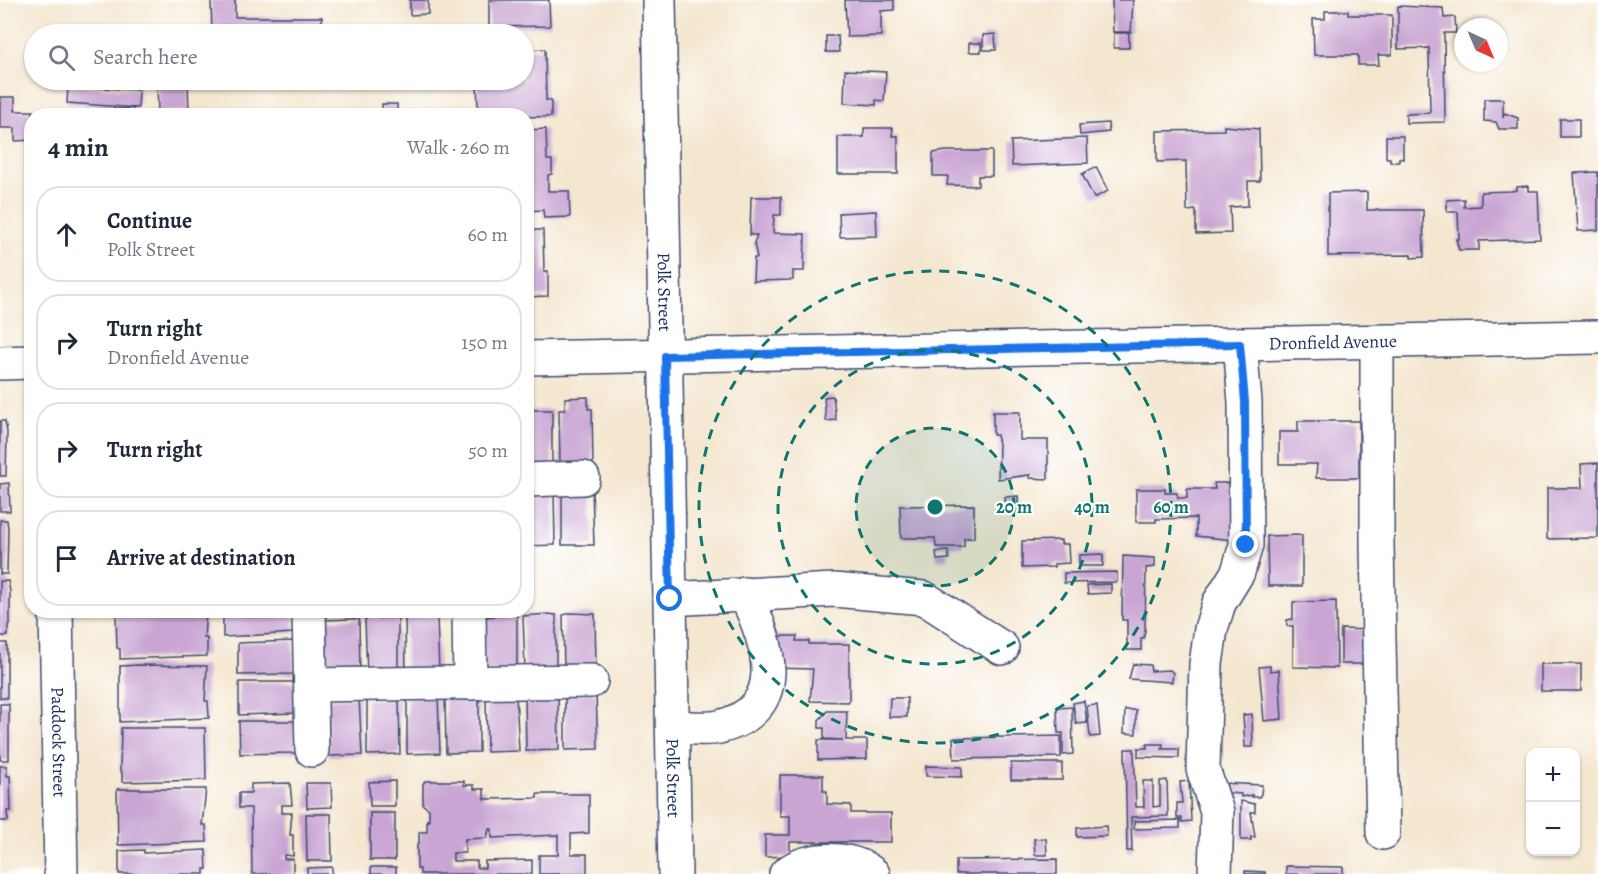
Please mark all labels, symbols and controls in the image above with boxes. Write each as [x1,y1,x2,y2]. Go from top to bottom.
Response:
north arrow [1454,18,1508,72]
search box [24,24,534,90]
icon: search [45,41,78,74]
text: Search here [93,42,198,72]
text: 4 min [48,130,109,165]
text: Walk · 260 m [407,134,510,161]
text: Continue [107,206,192,236]
icon: ahead [50,218,83,251]
text: 60 m [468,221,508,248]
text: Polk Street [107,236,195,263]
street label: Polk Street [652,252,677,332]
text: Turn right [107,314,203,344]
icon: right [50,326,83,359]
text: 150 m [461,329,508,356]
street label: Dronfield Avenue [1269,329,1397,355]
text: Dronfield Avenue [107,344,249,371]
icon: right [50,434,83,467]
text: Turn right [107,435,203,465]
text: 50 m [468,437,508,464]
text: 20 m [996,495,1032,519]
text: 40 m [1074,495,1110,519]
text: 60 m [1153,495,1189,519]
centre of rings [925,497,945,517]
route end [1232,531,1258,557]
icon: arrive [50,542,83,575]
text: Arrive at destination [107,543,296,573]
route start [656,585,682,611]
street label: Paddock Street [45,686,72,798]
street label: Polk Street [661,738,686,818]
map controls [1526,748,1580,856]
button: + [1526,748,1580,802]
button: − [1526,802,1580,856]

